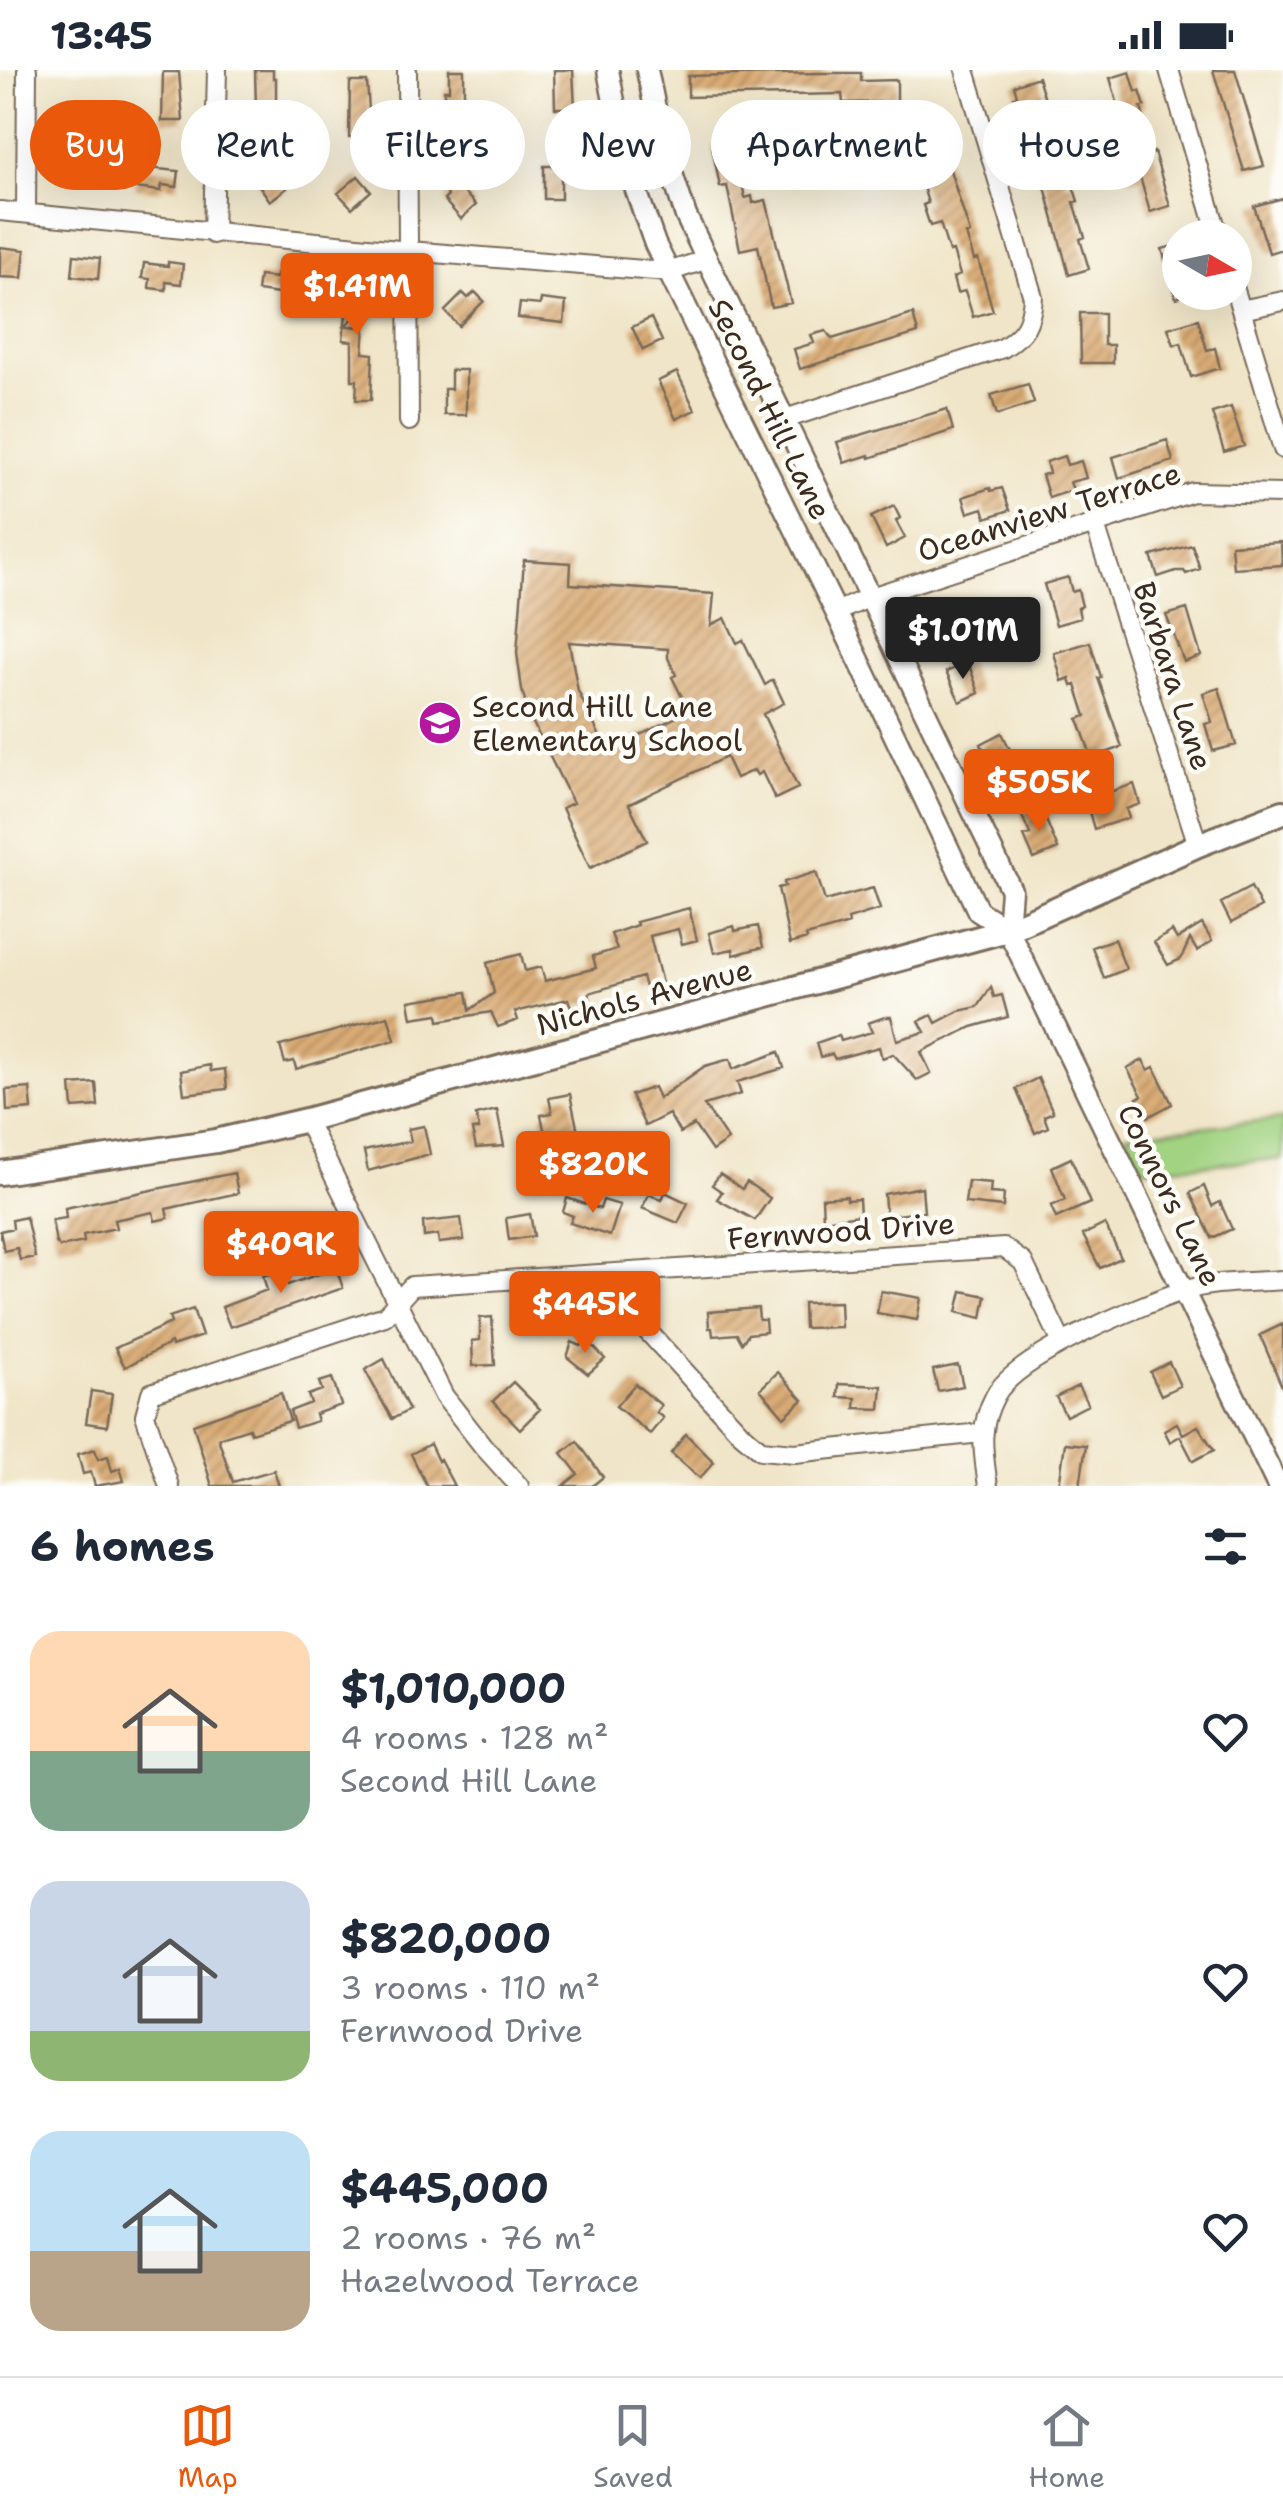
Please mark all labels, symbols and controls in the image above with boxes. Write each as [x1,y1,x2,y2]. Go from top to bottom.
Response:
text: 13:45 [50,10,153,61]
chip: Buy [30,100,161,190]
chip: Rent [181,100,330,190]
chip: Filters [350,100,525,190]
chip: New [545,100,691,190]
chip: Apartment [711,100,963,190]
chip: House [983,100,1156,190]
north arrow [1162,220,1252,310]
map controls [1162,220,1252,310]
pin: $1.41M [276,253,438,338]
text: $1.41M [303,264,411,307]
street label: Second Hill Lane [699,292,841,526]
street label: Oceanview Terrace [912,452,1186,572]
street label: Barbara Lane [1123,577,1223,775]
pin: $1.01M [882,597,1044,682]
text: $1.01M [907,608,1019,651]
place label: Second Hill Lane Elementary School [472,686,742,761]
school or university icon: Second Hill Lane Elementary School [417,700,463,746]
pin: $505K [969,749,1109,834]
text: $505K [986,760,1092,803]
street label: Nichols Avenue [532,949,756,1045]
street label: Connors Lane [1108,1097,1232,1293]
pin: $820K [523,1131,663,1216]
text: $820K [538,1142,648,1185]
street label: Fernwood Drive [726,1203,956,1259]
pin: $409K [211,1211,351,1296]
text: $409K [226,1222,336,1265]
pin: $445K [515,1271,655,1356]
text: $445K [531,1282,639,1325]
text: 6 homes [30,1518,215,1574]
icon: filters [1198,1519,1253,1574]
text: $1,010,000 [340,1660,566,1716]
icon: home [110,1671,230,1791]
icon: heart [1198,1704,1253,1759]
text: 4 rooms · 128 m² [340,1716,608,1759]
text: Second Hill Lane [340,1759,597,1802]
text: $820,000 [340,1910,551,1966]
icon: home [110,1921,230,2041]
icon: heart [1198,1954,1253,2009]
text: 3 rooms · 110 m² [340,1966,600,2009]
text: Fernwood Drive [340,2009,583,2052]
text: $445,000 [340,2160,549,2216]
icon: home [110,2171,230,2291]
icon: heart [1198,2204,1253,2259]
text: 2 rooms · 76 m² [340,2216,596,2259]
text: Hazelwood Terrace [340,2259,639,2302]
tab: Map [178,2398,238,2496]
tab: Saved [593,2398,673,2496]
tab: Home [1028,2398,1105,2496]

